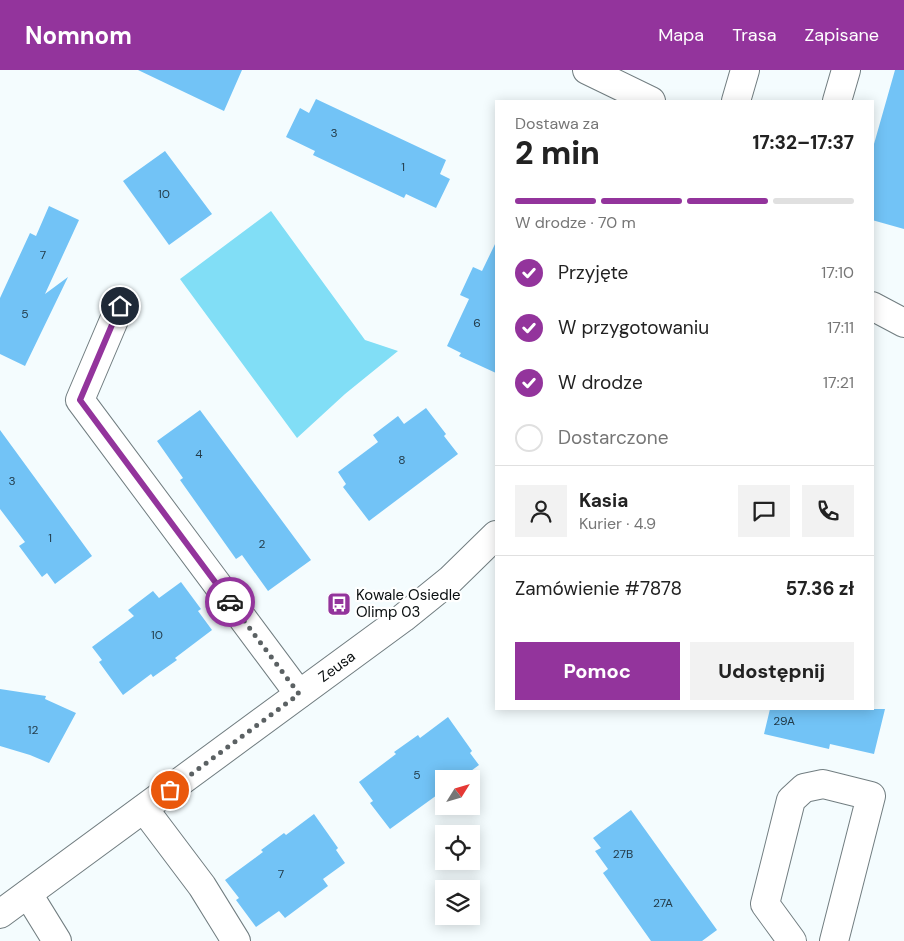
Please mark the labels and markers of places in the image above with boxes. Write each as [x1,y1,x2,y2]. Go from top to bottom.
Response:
pin [99,285,141,327]
place label: Kowale Osiedle Olimp 03 [356,585,461,622]
bus stop icon: Kowale Osiedle Olimp 03 [326,591,352,617]
pin [149,769,191,811]

